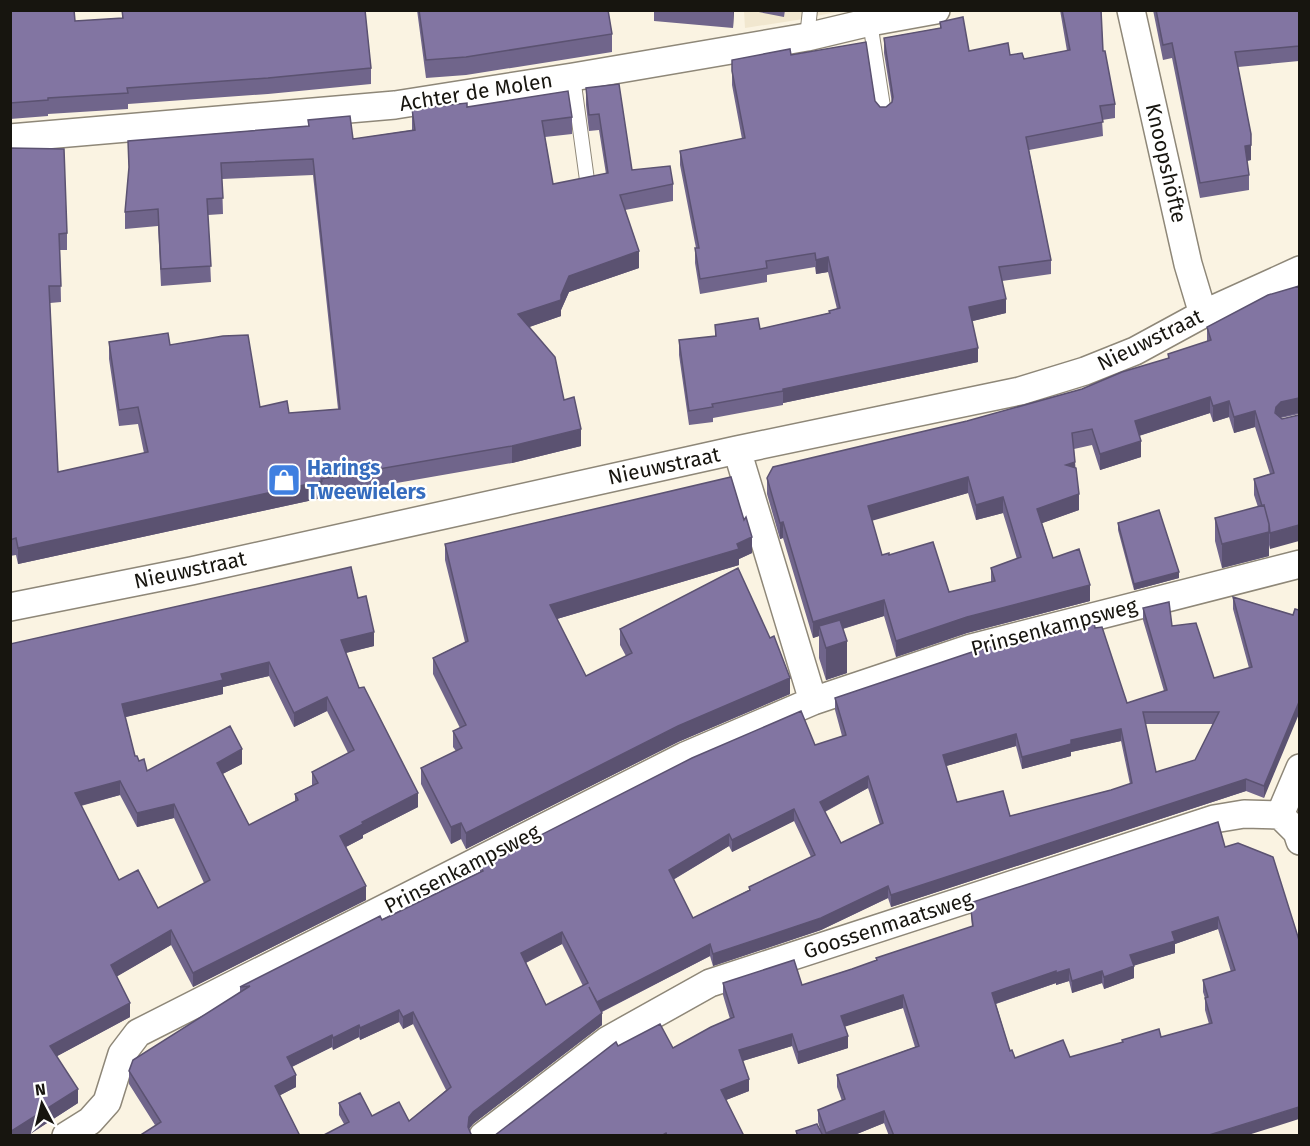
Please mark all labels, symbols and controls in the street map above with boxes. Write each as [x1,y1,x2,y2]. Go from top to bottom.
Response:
street label: Achter de Molen [398,67,554,117]
street label: Knoopshöfte [1140,101,1192,225]
street label: Nieuwstraat [1093,303,1207,377]
street label: Nieuwstraat [606,441,723,491]
place label: Harings Tweewielers [307,455,426,505]
shop icon: Harings Tweewielers [266,462,302,498]
street label: Nieuwstraat [132,545,249,595]
street label: Prinsenkampsweg [968,592,1140,662]
street label: Prinsenkampsweg [380,819,544,919]
street label: Goossenmaatsweg [800,885,976,965]
north arrow [12,1074,72,1134]
text: N [34,1080,47,1100]

